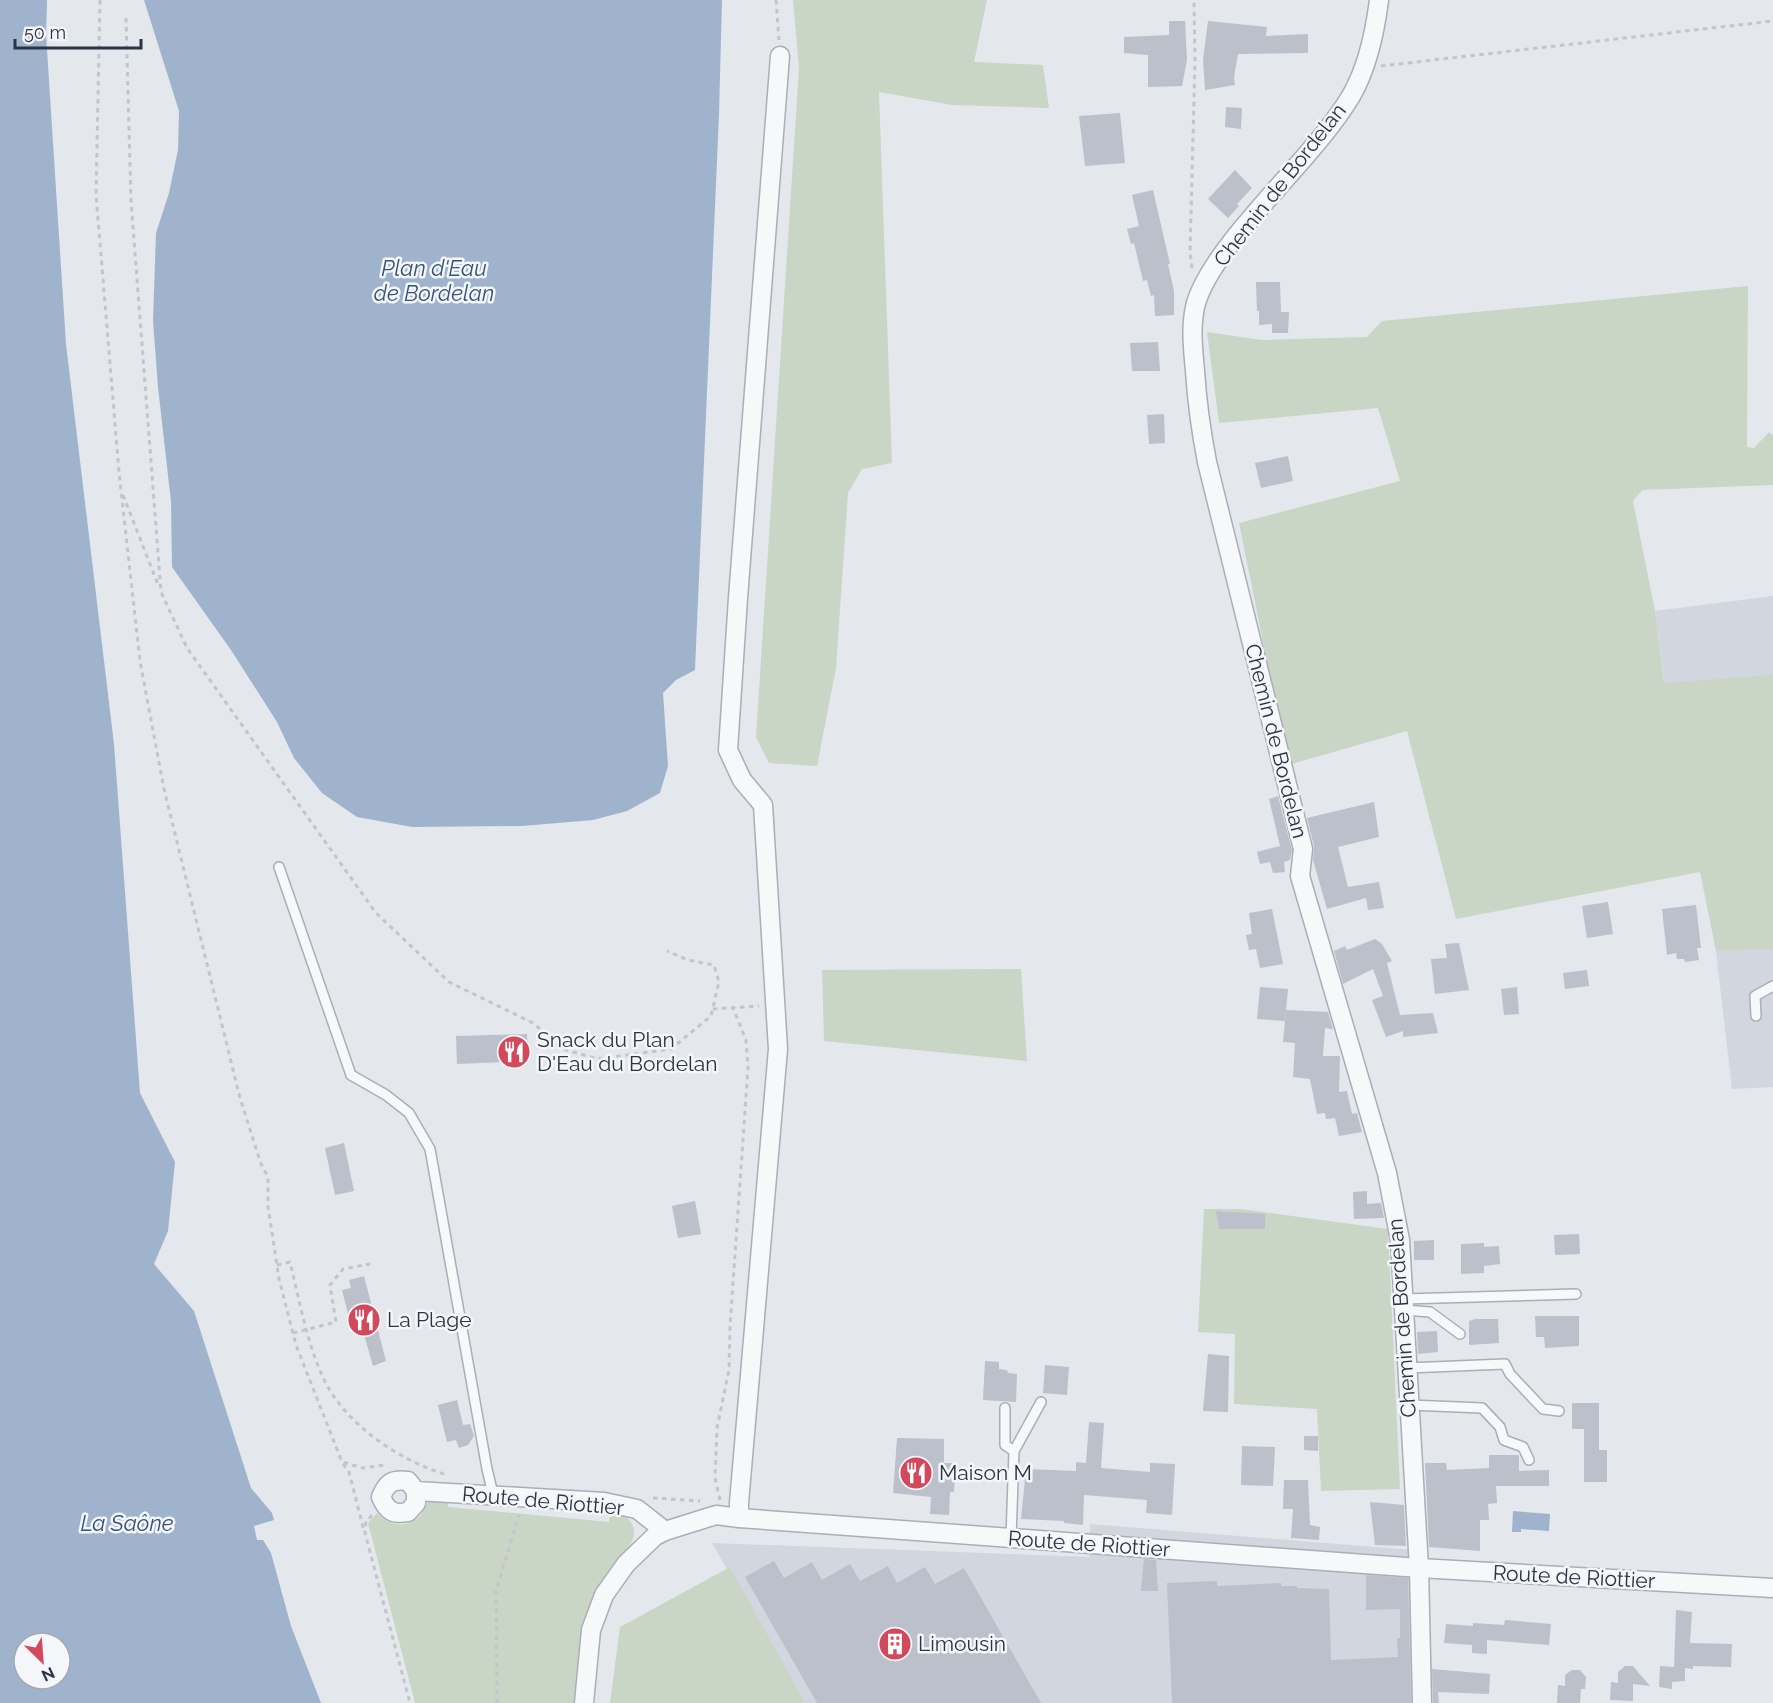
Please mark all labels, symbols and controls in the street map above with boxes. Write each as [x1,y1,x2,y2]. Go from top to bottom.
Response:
scale bar [15,12,141,50]
text: 50 m [24,22,66,43]
street label: Chemin de Bordelan [1208,98,1351,271]
water label: Plan d'Eau de Bordelan [374,255,494,306]
street label: Chemin de Bordelan [1240,641,1313,841]
place label: Snack du Plan D'Eau du Bordelan [537,1027,717,1076]
restaurant icon: Snack du Plan D'Eau du Bordelan [496,1034,532,1070]
street label: Chemin de Bordelan [1382,1218,1421,1418]
restaurant icon: La Plage [346,1302,382,1338]
place label: La Plage [387,1307,472,1332]
restaurant icon: Maison M [898,1455,934,1491]
place label: Maison M [939,1460,1032,1485]
street label: Route de Riottier [461,1481,626,1520]
water label: La Saône [80,1510,174,1536]
street label: Route de Riottier [1007,1525,1172,1562]
street label: Route de Riottier [1492,1560,1656,1593]
building icon: Limousin [877,1626,913,1662]
north arrow [12,1631,72,1691]
place label: Limousin [918,1631,1006,1656]
text: N [39,1663,58,1685]

